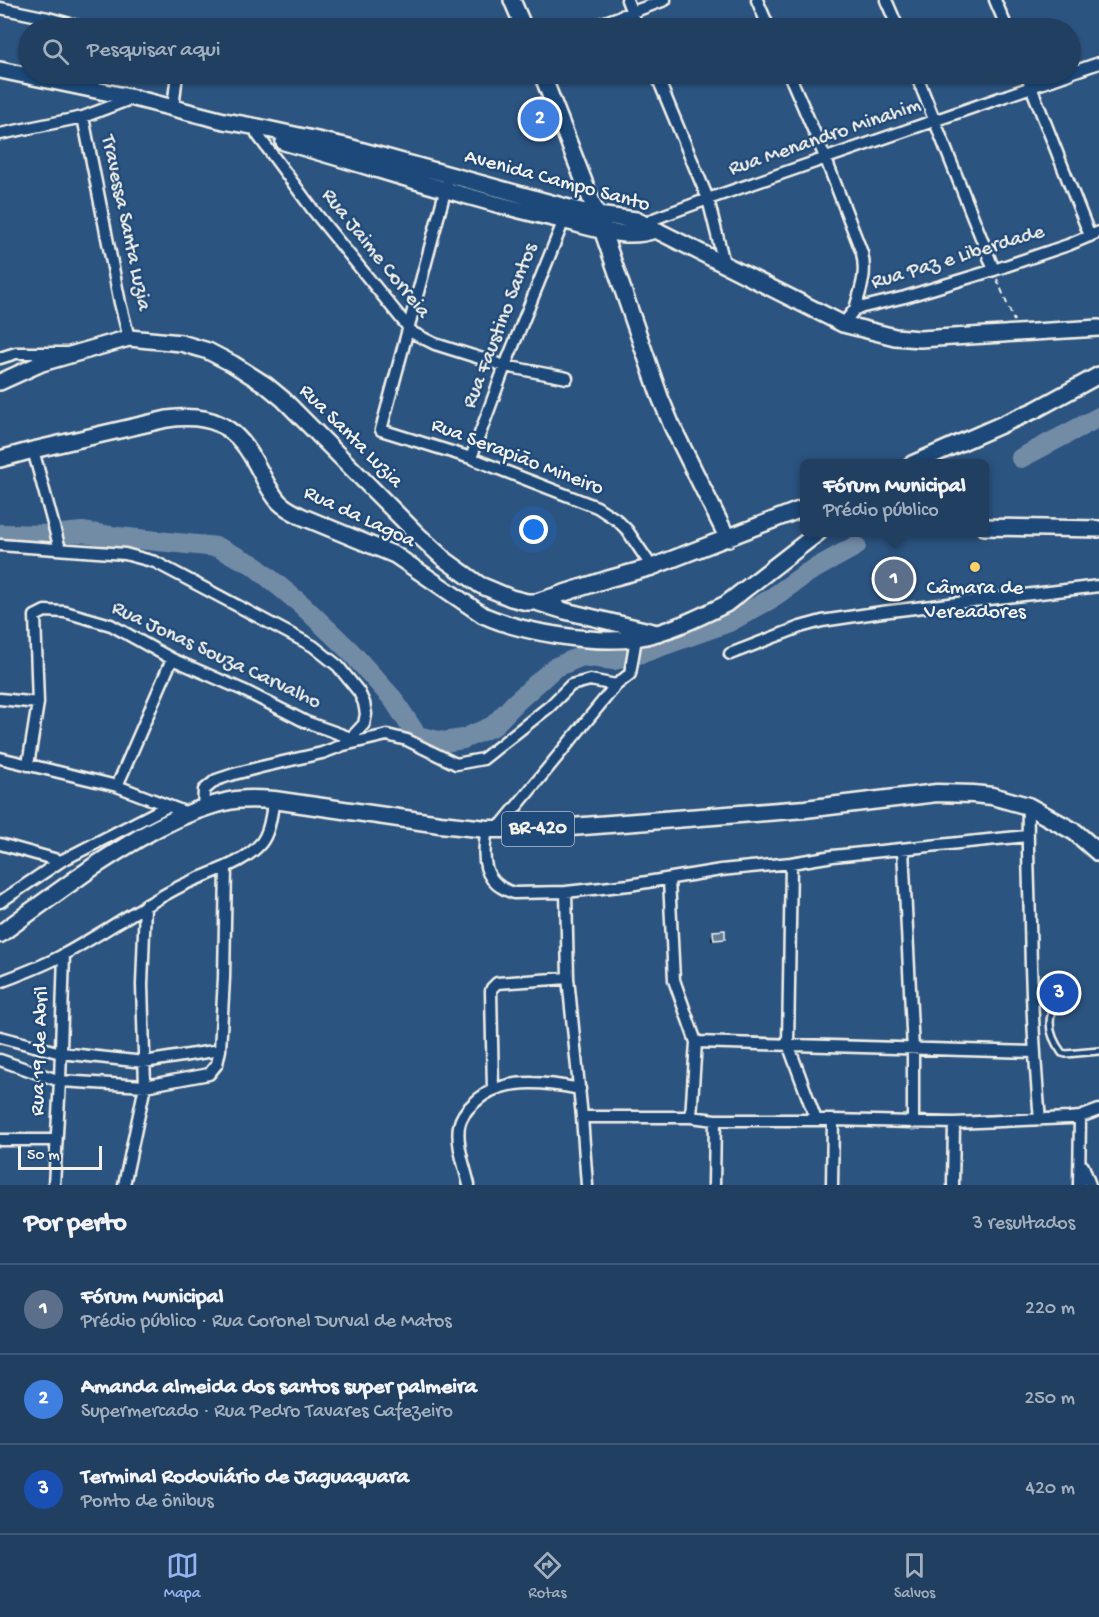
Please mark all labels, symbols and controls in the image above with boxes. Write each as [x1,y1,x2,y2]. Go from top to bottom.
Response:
search box [18,18,1081,84]
icon: search [39,35,72,68]
text: Pesquisar aqui [87,38,221,64]
street label: Rua Menandro Minahim [726,93,924,183]
pin: 2 [520,96,560,142]
street label: Travessa Santa Luzia [94,132,156,314]
street label: Avenida Campo Santo [462,145,653,219]
street label: Rua Jaime Correia [315,184,436,325]
street label: Rua Paz e Liberdade [869,219,1049,296]
street label: Rua Faustino Santos [458,239,544,412]
street label: Rua Santa Luzia [293,380,408,495]
street label: Rua Serapião Mineiro [427,414,607,502]
popup [800,459,989,537]
text: Fórum Municipal [823,474,966,500]
street label: Rua da Lagoa [299,481,420,555]
text: Prédio público [823,500,939,523]
your location [519,515,548,544]
pin: 1 [874,556,914,602]
marker: Câmara de Vereadores [968,560,982,574]
place label: Câmara de Vereadores [923,577,1027,626]
street label: Rua Jonas Souza Carvalho [107,596,325,716]
road number: BR-420 [502,812,574,846]
pin: 3 [1040,970,1078,1016]
street label: Rua 19 de Abril [26,986,56,1116]
scale bar [18,1143,102,1170]
text: 50 m [27,1147,60,1166]
text: Por perto [24,1209,127,1240]
text: 3 resultados [973,1213,1075,1236]
text: Fórum Municipal [81,1285,224,1311]
text: 1 [39,1298,48,1321]
text: 220 m [1025,1298,1075,1321]
text: Prédio público · Rua Coronel Durval de Matos [81,1311,452,1334]
text: Amanda almeida dos santos super palmeira [81,1375,477,1401]
text: 2 [39,1388,48,1411]
text: 250 m [1024,1388,1075,1411]
text: Supermercado · Rua Pedro Tavares Cafezeiro [81,1401,453,1424]
text: Terminal Rodoviário de Jaguaquara [81,1465,409,1491]
text: 3 [38,1478,49,1501]
text: 420 m [1025,1478,1075,1501]
text: Ponto de ônibus [81,1491,214,1514]
tab: Mapa [164,1549,201,1604]
tab: Rotas [528,1549,566,1604]
tab: Salvos [894,1549,935,1604]

